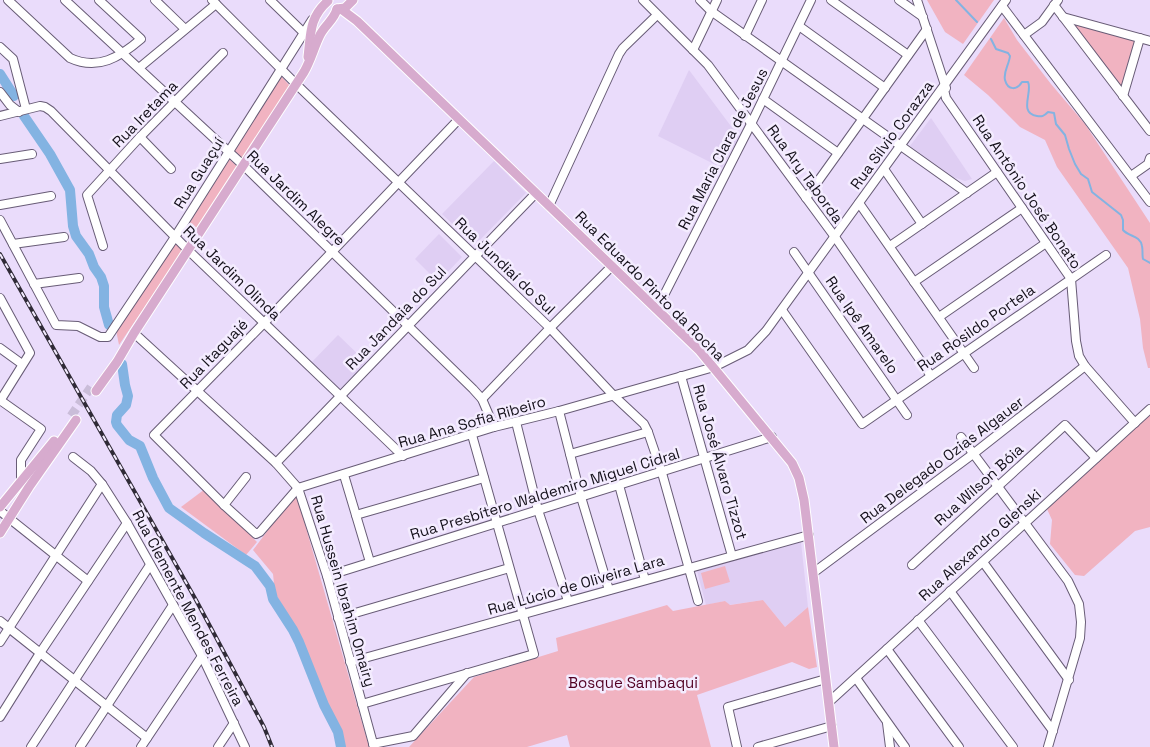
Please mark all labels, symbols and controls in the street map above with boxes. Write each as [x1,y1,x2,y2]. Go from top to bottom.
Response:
street label: Rua Maria Clara de Jesus [673,65,772,233]
street label: Rua Iretama [108,76,182,151]
street label: Rua Sílvio Corazza [846,76,938,193]
street label: Rua Antônio José Bonato [969,111,1086,273]
street label: Rua Ary Taborda [763,121,848,227]
street label: Rua Guaçuí [169,133,228,212]
street label: Rua Jardim Alegre [243,146,350,250]
street label: Rua Eduardo Pinto da Rocha [571,207,730,365]
street label: Rua Jundiaí do Sul [451,213,560,318]
street label: Rua Jardim Olinda [179,221,285,324]
street label: Rua Jandaia do Sul [341,262,450,373]
street label: Rua Ipê Amarelo [822,272,903,377]
street label: Rua Rosildo Portela [913,280,1039,375]
street label: Rua Itaguajé [176,315,252,393]
street label: Rua José Álvaro Tizzot [689,382,752,542]
street label: Rua Ana Sofia Ribeiro [396,391,548,452]
street label: Rua Delegado Ozias Algauer [856,392,1028,527]
street label: Rua Wilson Bóia [930,439,1027,530]
street label: Rua Presbítero Waldemiro Miguel Cidral [408,443,682,544]
street label: Rua Alexandro Glenski [914,485,1045,605]
street label: Rua Hussein Ibrahim Omairy [307,493,380,689]
street label: Rua Clemente Mendes Ferreira [129,506,248,709]
street label: Rua Lúcio de Oliveira Lara [485,550,667,619]
park label: Bosque Sambaqui [568,673,698,692]

